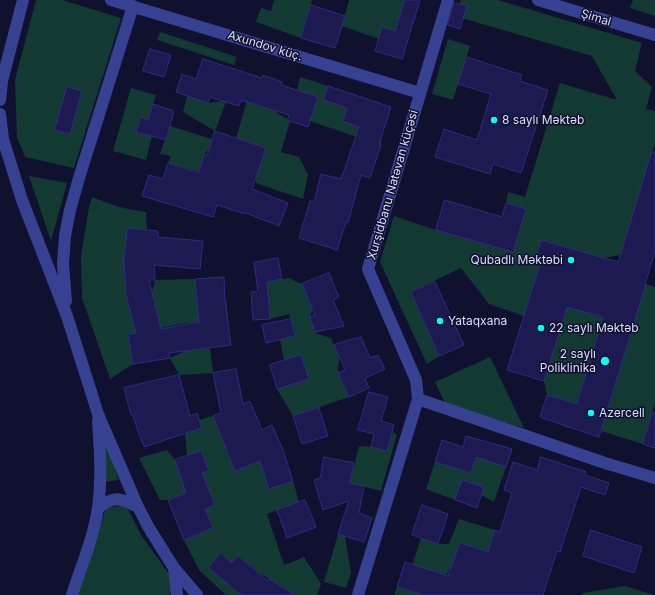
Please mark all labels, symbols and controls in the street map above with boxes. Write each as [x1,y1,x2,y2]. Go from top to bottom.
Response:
street label: Şimal [579,7,613,29]
street label: Axundov küç. [226,28,304,64]
street label: Xurşidbanu Natəvan küçəsi [365,108,421,262]
place label: 8 saylı Məktəb [502,113,584,127]
marker: 8 saylı Məktəb [489,115,499,125]
place label: Qubadlı Məktəbi [471,253,563,267]
marker: Qubadlı Məktəbi [566,255,576,265]
place label: Yataqxana [448,314,507,328]
marker: Yataqxana [435,316,445,326]
place label: 22 saylı Məktəb [549,321,638,335]
marker: 22 saylı Məktəb [536,323,546,333]
place label: 2 saylı Poliklinika [540,347,596,375]
marker: 2 saylı Poliklinika [599,355,611,367]
place label: Azercell [599,406,645,420]
marker: Azercell [586,408,596,418]

